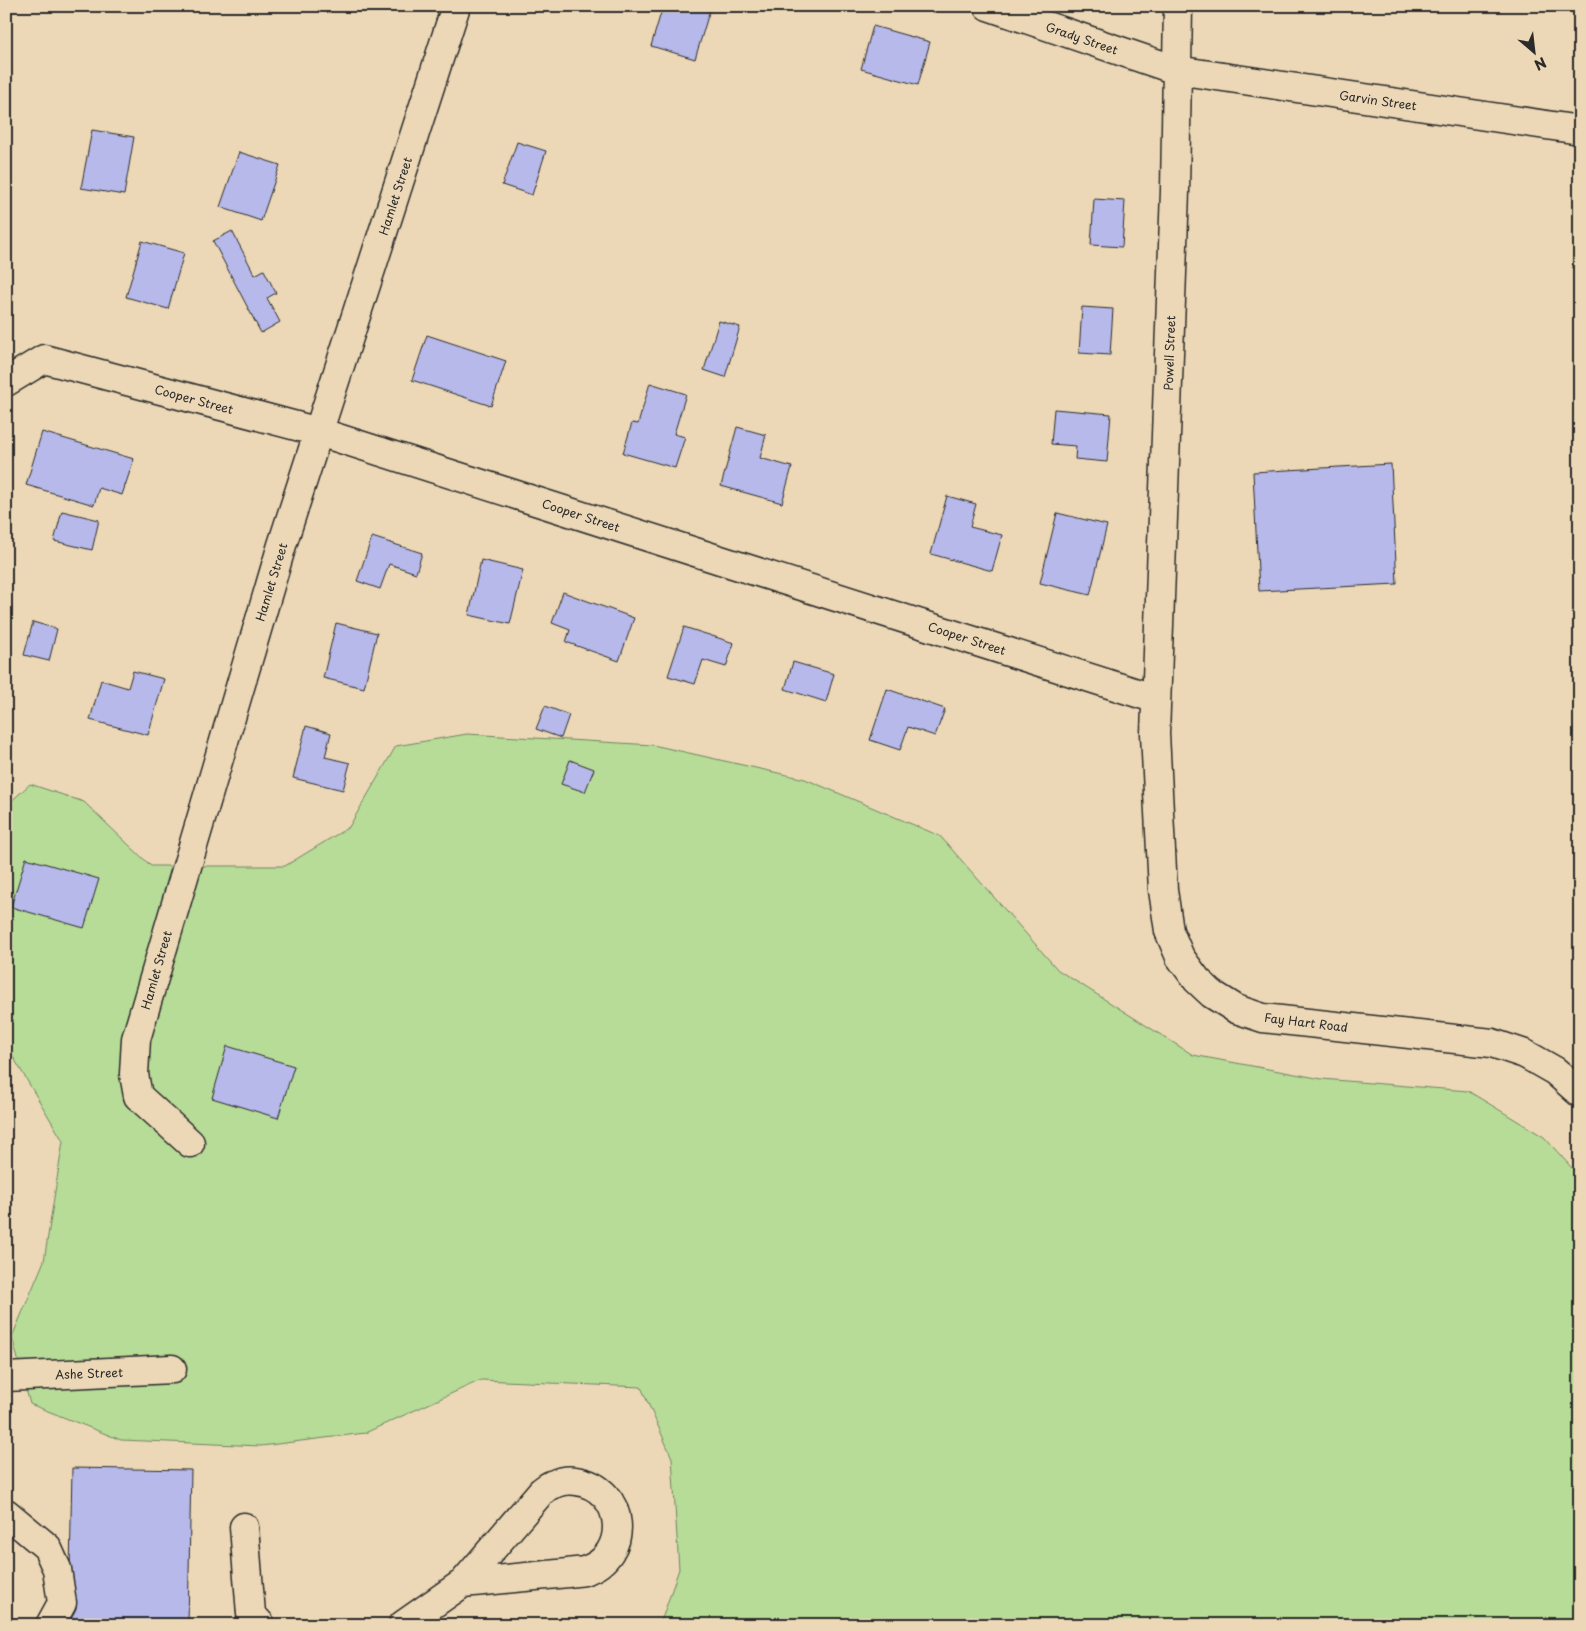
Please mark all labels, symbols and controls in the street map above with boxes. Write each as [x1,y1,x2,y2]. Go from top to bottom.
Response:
street label: Grady Street [1044,17,1121,59]
north arrow [1508,28,1558,78]
text: N [1531,52,1550,76]
street label: Garvin Street [1338,86,1418,114]
street label: Hamlet Street [374,154,416,237]
street label: Powell Street [1159,315,1179,391]
street label: Cooper Street [153,380,235,418]
street label: Cooper Street [540,494,622,536]
street label: Hamlet Street [250,540,292,624]
street label: Cooper Street [926,617,1008,659]
street label: Hamlet Street [136,928,176,1012]
street label: Fay Hart Road [1263,1008,1349,1036]
street label: Ashe Street [55,1363,123,1383]

